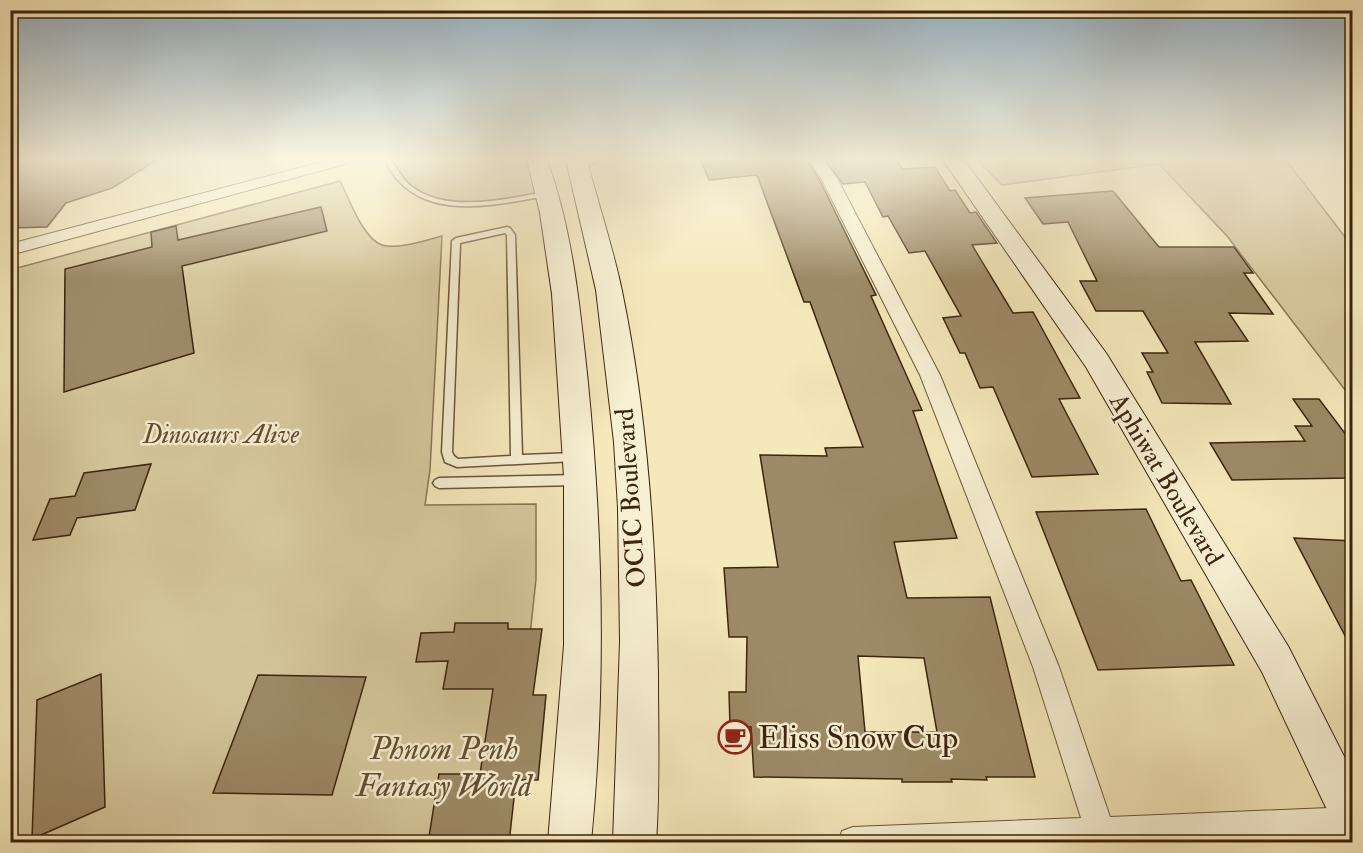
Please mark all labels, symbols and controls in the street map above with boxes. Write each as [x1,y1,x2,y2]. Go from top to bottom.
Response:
street label: Aphiwat Boulevard [1101,387,1230,572]
street label: OCIC Boulevard [609,407,653,589]
park label: Dinosaurs Alive [142,419,299,451]
place label: Eliss Snow Cup [758,718,958,758]
cafe icon: Eliss Snow Cup [717,719,753,755]
park label: Phnom Penh Fantasy World [354,729,534,806]

